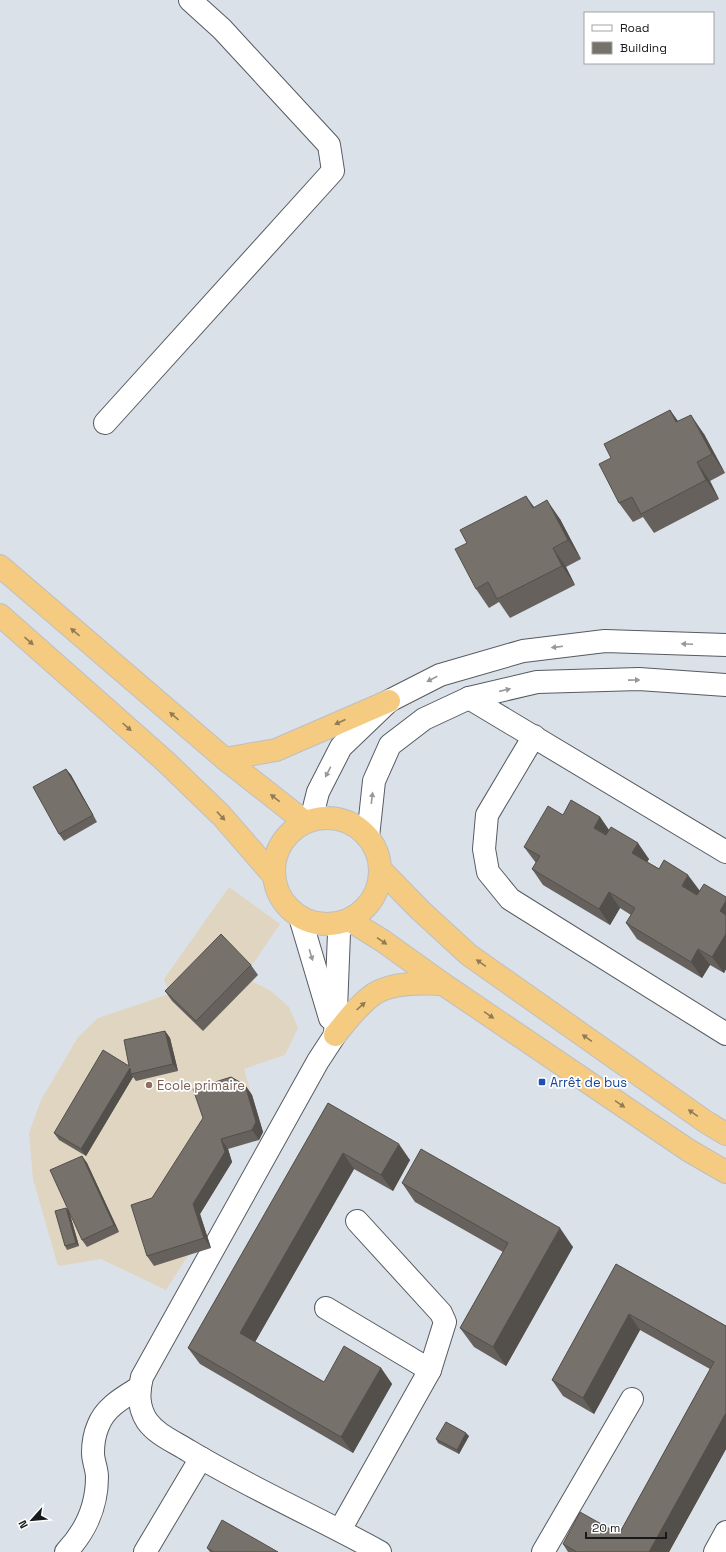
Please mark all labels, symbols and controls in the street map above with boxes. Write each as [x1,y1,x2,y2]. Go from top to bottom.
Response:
legend [584,12,714,64]
text: Road [620,20,649,36]
text: Building [620,40,667,56]
one-way arrow [70,627,80,636]
one-way arrow [24,636,35,645]
one-way arrow [681,640,693,647]
one-way arrow [551,644,563,650]
one-way arrow [426,676,438,682]
one-way arrow [628,676,640,683]
one-way arrow [499,686,511,692]
one-way arrow [169,711,179,720]
one-way arrow [334,720,346,726]
one-way arrow [122,722,132,731]
one-way arrow [324,767,331,778]
one-way arrow [369,792,376,804]
one-way arrow [269,794,280,802]
one-way arrow [217,811,226,821]
one-way arrow [377,937,387,945]
one-way arrow [308,949,314,961]
one-way arrow [476,959,486,967]
one-way arrow [356,1001,366,1010]
one-way arrow [484,1011,494,1019]
one-way arrow [582,1034,592,1042]
place label: Arrêt de bus [550,1074,627,1091]
place label: Ecole primaire [157,1077,245,1094]
marker: Arrêt de bus [537,1077,547,1087]
marker: Ecole primaire [144,1080,154,1090]
one-way arrow [614,1100,625,1107]
one-way arrow [688,1109,699,1117]
north arrow [12,1500,52,1540]
scale bar [586,1514,666,1540]
text: N [15,1518,31,1531]
text: 20 m [592,1520,620,1536]

